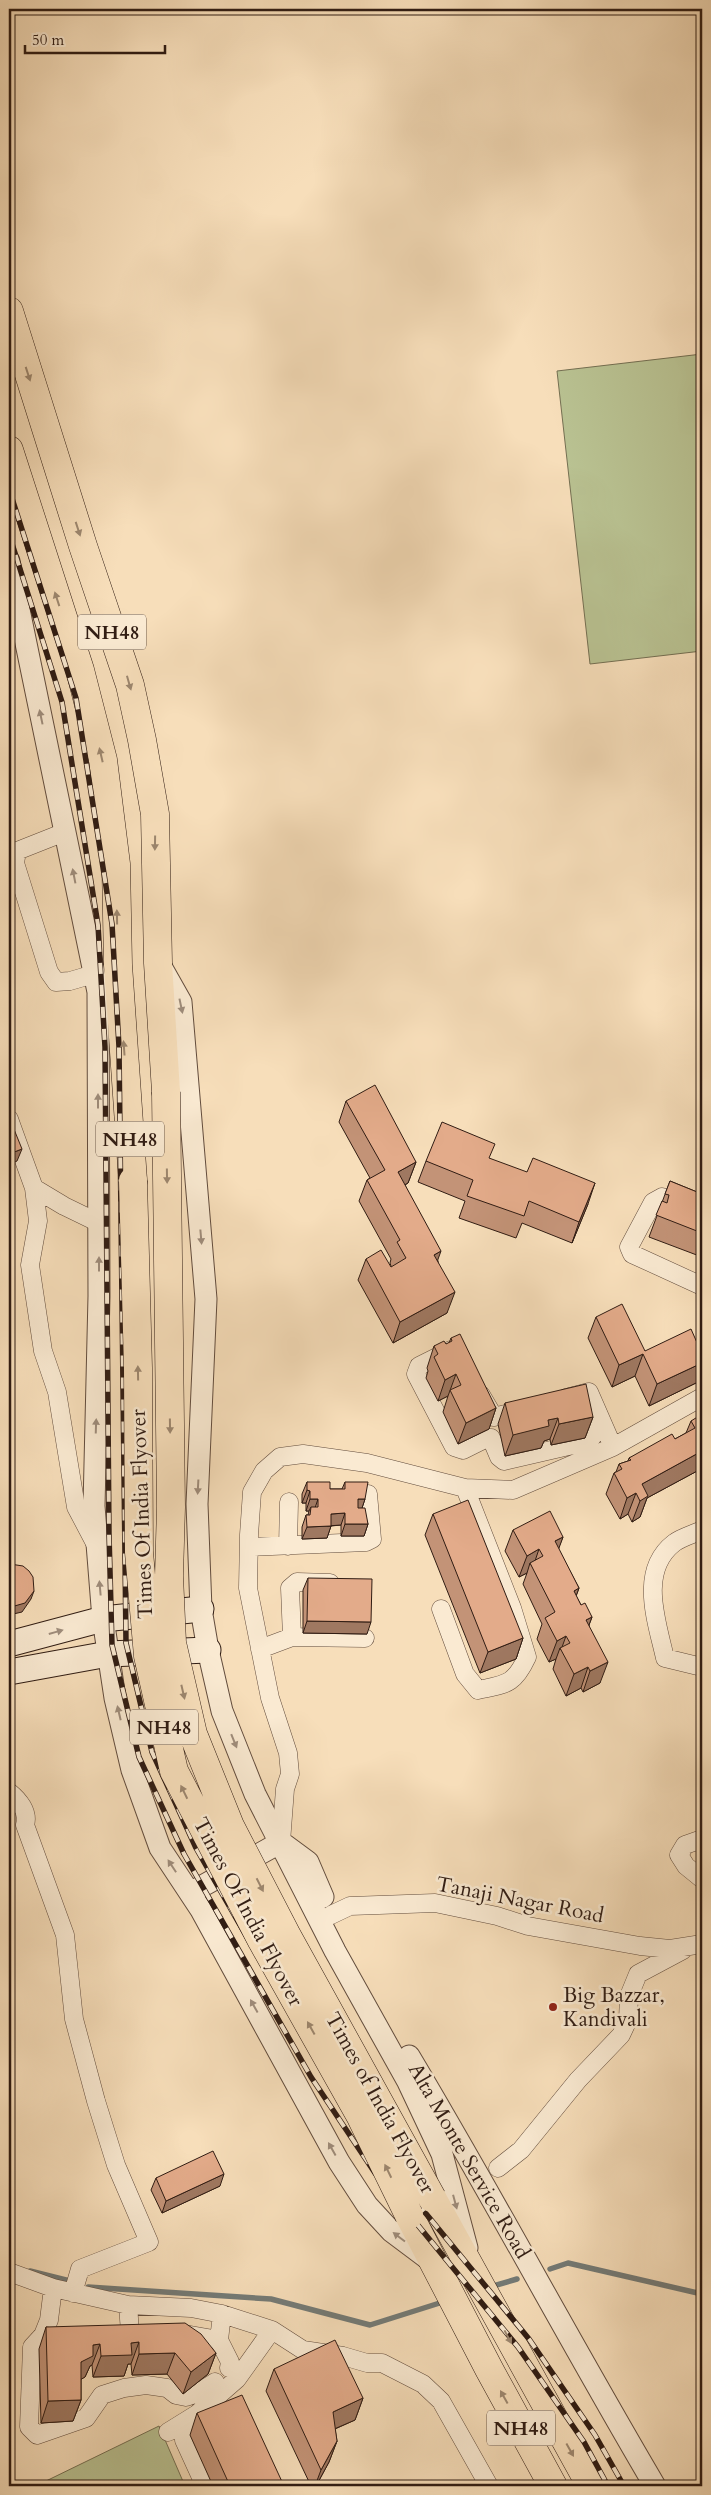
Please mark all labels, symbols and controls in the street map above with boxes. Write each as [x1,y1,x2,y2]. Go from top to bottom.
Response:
scale bar [25,22,165,54]
text: 50 m [32,30,64,50]
one-way arrow [25,367,33,382]
one-way arrow [74,522,82,537]
one-way arrow [53,591,61,606]
road number: NH48 [78,614,146,650]
one-way arrow [125,676,133,691]
one-way arrow [37,708,45,724]
one-way arrow [97,748,105,763]
one-way arrow [150,835,158,851]
one-way arrow [70,868,78,884]
one-way arrow [113,908,121,924]
one-way arrow [177,998,185,1014]
one-way arrow [119,1039,127,1055]
one-way arrow [94,1093,102,1109]
road number: NH48 [96,1122,164,1156]
one-way arrow [164,1168,172,1184]
one-way arrow [198,1230,206,1246]
one-way arrow [95,1255,103,1271]
one-way arrow [134,1365,142,1381]
street label: Times Of India Flyover [124,1408,160,1619]
one-way arrow [92,1418,100,1434]
one-way arrow [166,1418,174,1434]
one-way arrow [193,1479,201,1495]
one-way arrow [96,1580,104,1596]
one-way arrow [49,1627,64,1635]
one-way arrow [180,1685,188,1701]
one-way arrow [115,1706,123,1721]
road number: NH48 [130,1710,198,1744]
one-way arrow [230,1734,238,1749]
one-way arrow [180,1785,188,1800]
street label: Times Of India Flyover [186,1813,310,2012]
one-way arrow [167,1859,177,1872]
street label: Tanaji Nagar Road [434,1870,606,1930]
one-way arrow [256,1878,264,1892]
place label: Big Bazzar, Kandivali [563,1981,665,2034]
one-way arrow [249,1999,258,2013]
marker: Big Bazzar, Kandivali [547,2001,559,2013]
street label: Times of India Flyover [318,2007,442,2199]
one-way arrow [307,2021,315,2035]
street label: Alta Monte Service Road [401,2058,537,2264]
one-way arrow [328,2141,336,2156]
one-way arrow [384,2164,392,2178]
one-way arrow [451,2194,459,2209]
one-way arrow [392,2232,406,2242]
one-way arrow [504,2330,512,2344]
one-way arrow [500,2391,509,2404]
road number: NH48 [487,2410,555,2446]
one-way arrow [566,2443,575,2457]

